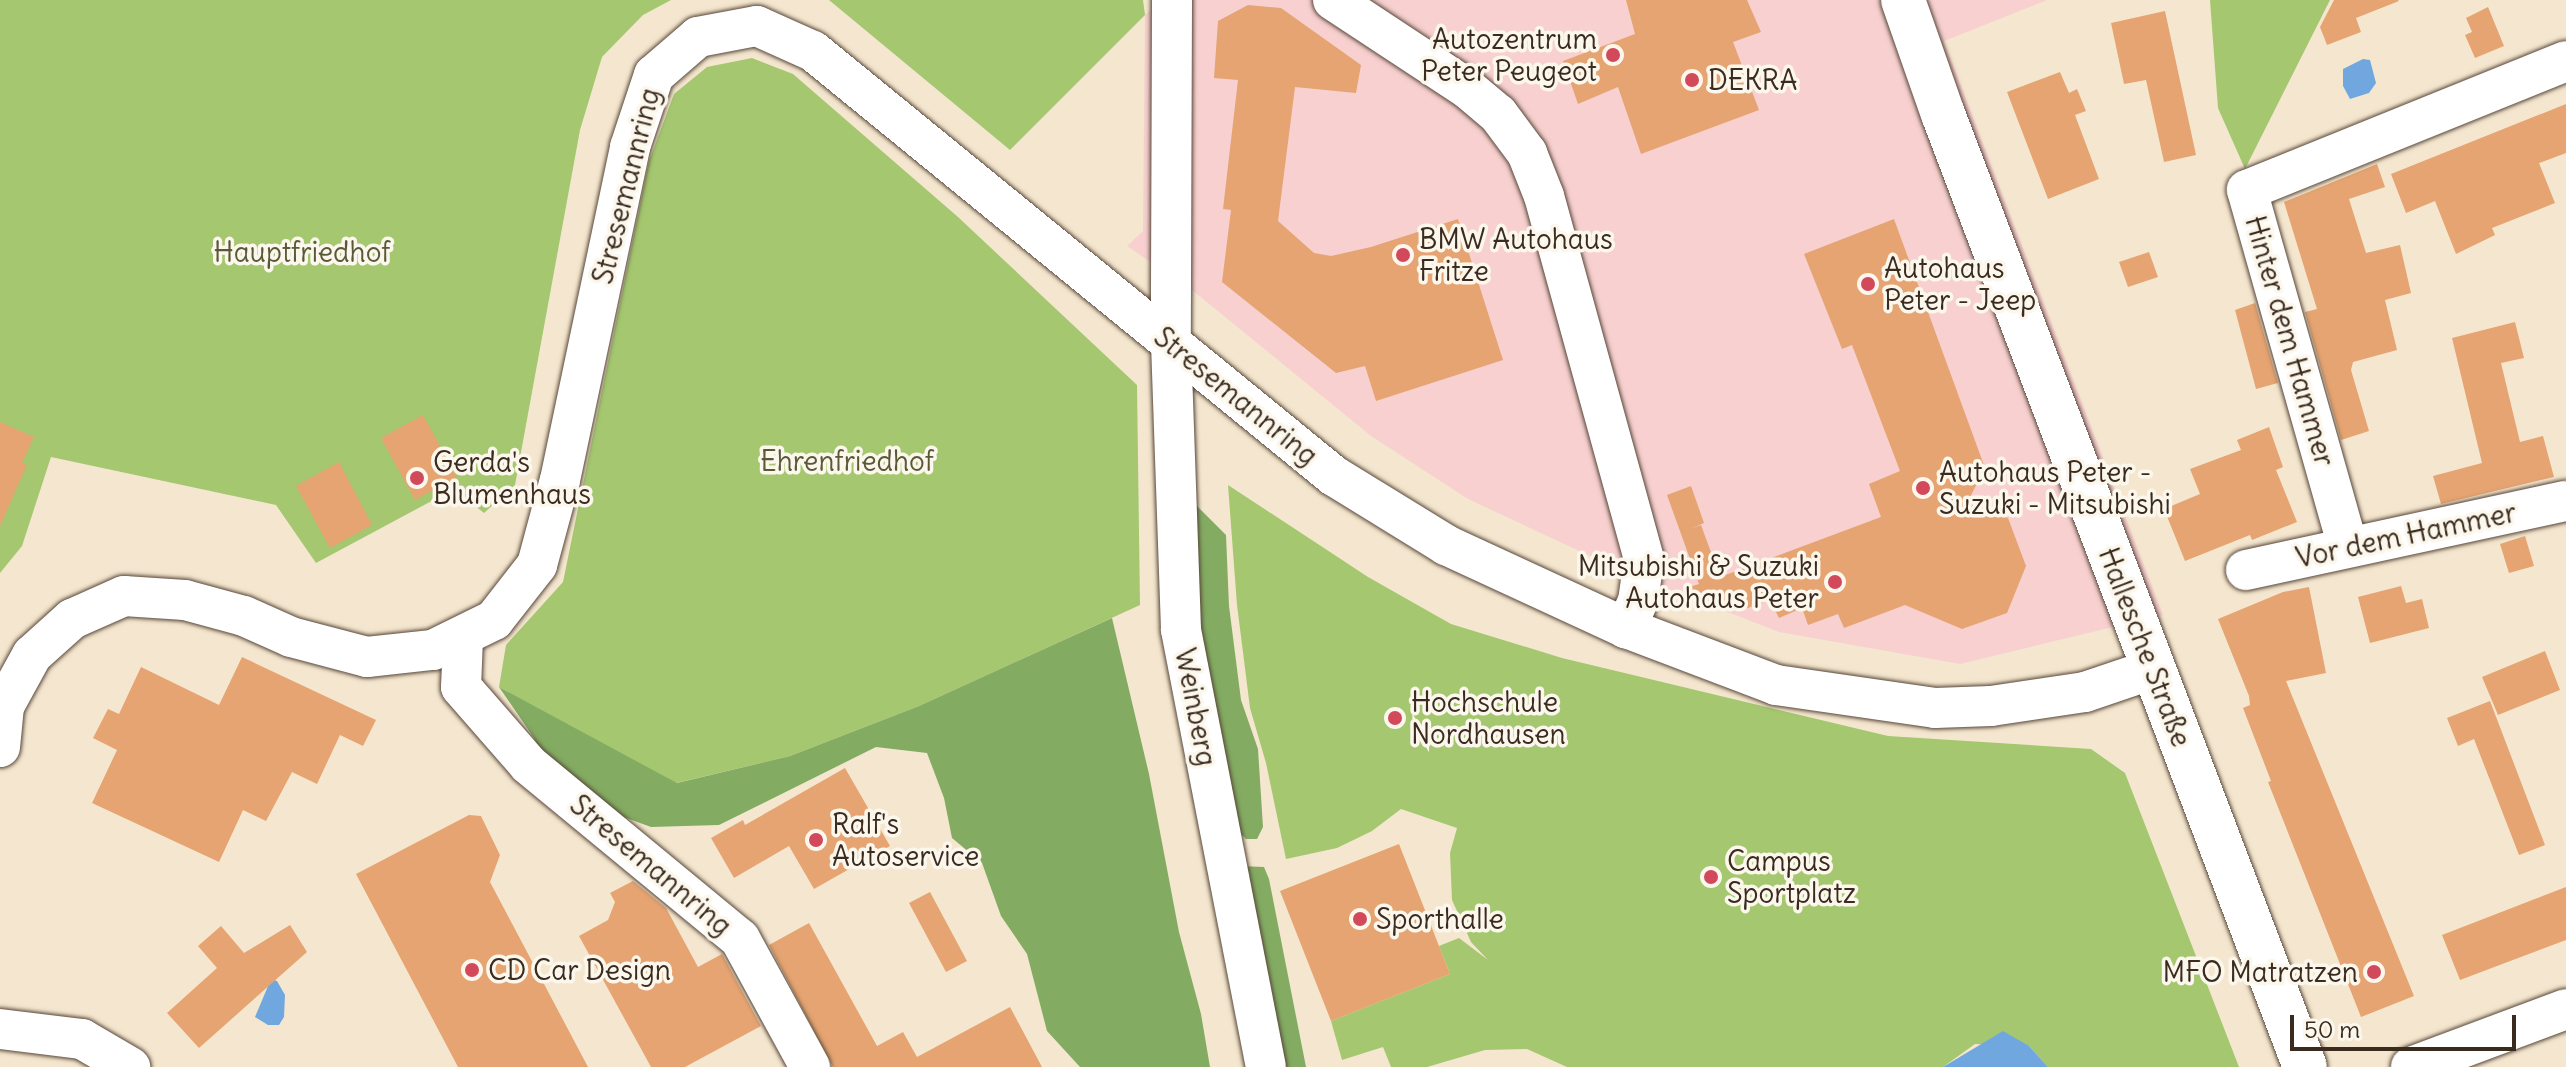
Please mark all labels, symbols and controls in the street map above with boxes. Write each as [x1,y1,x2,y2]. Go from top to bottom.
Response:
place label: Autozentrum Peter Peugeot [1421,22,1597,88]
marker: Autozentrum Peter Peugeot [1604,46,1622,64]
place label: DEKRA [1708,63,1797,97]
marker: DEKRA [1683,71,1701,89]
street label: Stresemannring [585,85,667,287]
street label: Hinter dem Hammer [2238,212,2342,470]
place label: BMW Autohaus Fritze [1419,222,1613,288]
park label: Hauptfriedhof [214,235,390,269]
marker: BMW Autohaus Fritze [1394,246,1412,264]
place label: Autohaus Peter - Jeep [1884,251,2036,317]
marker: Autohaus Peter - Jeep [1859,275,1877,293]
street label: Stresemannring [1148,320,1324,472]
park label: Ehrenfriedhof [760,444,934,478]
place label: Gerda's Blumenhaus [433,445,591,511]
place label: Autohaus Peter - Suzuki - Mitsubishi [1939,455,2171,521]
marker: Gerda's Blumenhaus [408,469,426,487]
marker: Autohaus Peter - Suzuki - Mitsubishi [1914,479,1932,497]
street label: Vor dem Hammer [2293,495,2519,575]
street label: Hallesche Straße [2092,543,2198,751]
place label: Mitsubishi & Suzuki Autohaus Peter [1578,549,1819,615]
marker: Mitsubishi & Suzuki Autohaus Peter [1826,573,1844,591]
street label: Weinberg [1168,645,1224,769]
place label: Hochschule Nordhausen [1411,685,1566,751]
marker: Hochschule Nordhausen [1386,709,1404,727]
street label: Stresemannring [563,788,739,942]
place label: Ralf's Autoservice [832,807,979,873]
marker: Ralf's Autoservice [807,831,825,849]
place label: Campus Sportplatz [1727,844,1856,910]
marker: Campus Sportplatz [1702,868,1720,886]
place label: Sporthalle [1376,902,1504,936]
marker: Sporthalle [1351,910,1369,928]
place label: CD Car Design [488,953,671,987]
place label: MFO Matratzen [2163,955,2358,989]
marker: CD Car Design [463,961,481,979]
marker: MFO Matratzen [2365,963,2383,981]
scale bar [2294,999,2520,1049]
text: 50 m [2304,1014,2360,1044]

